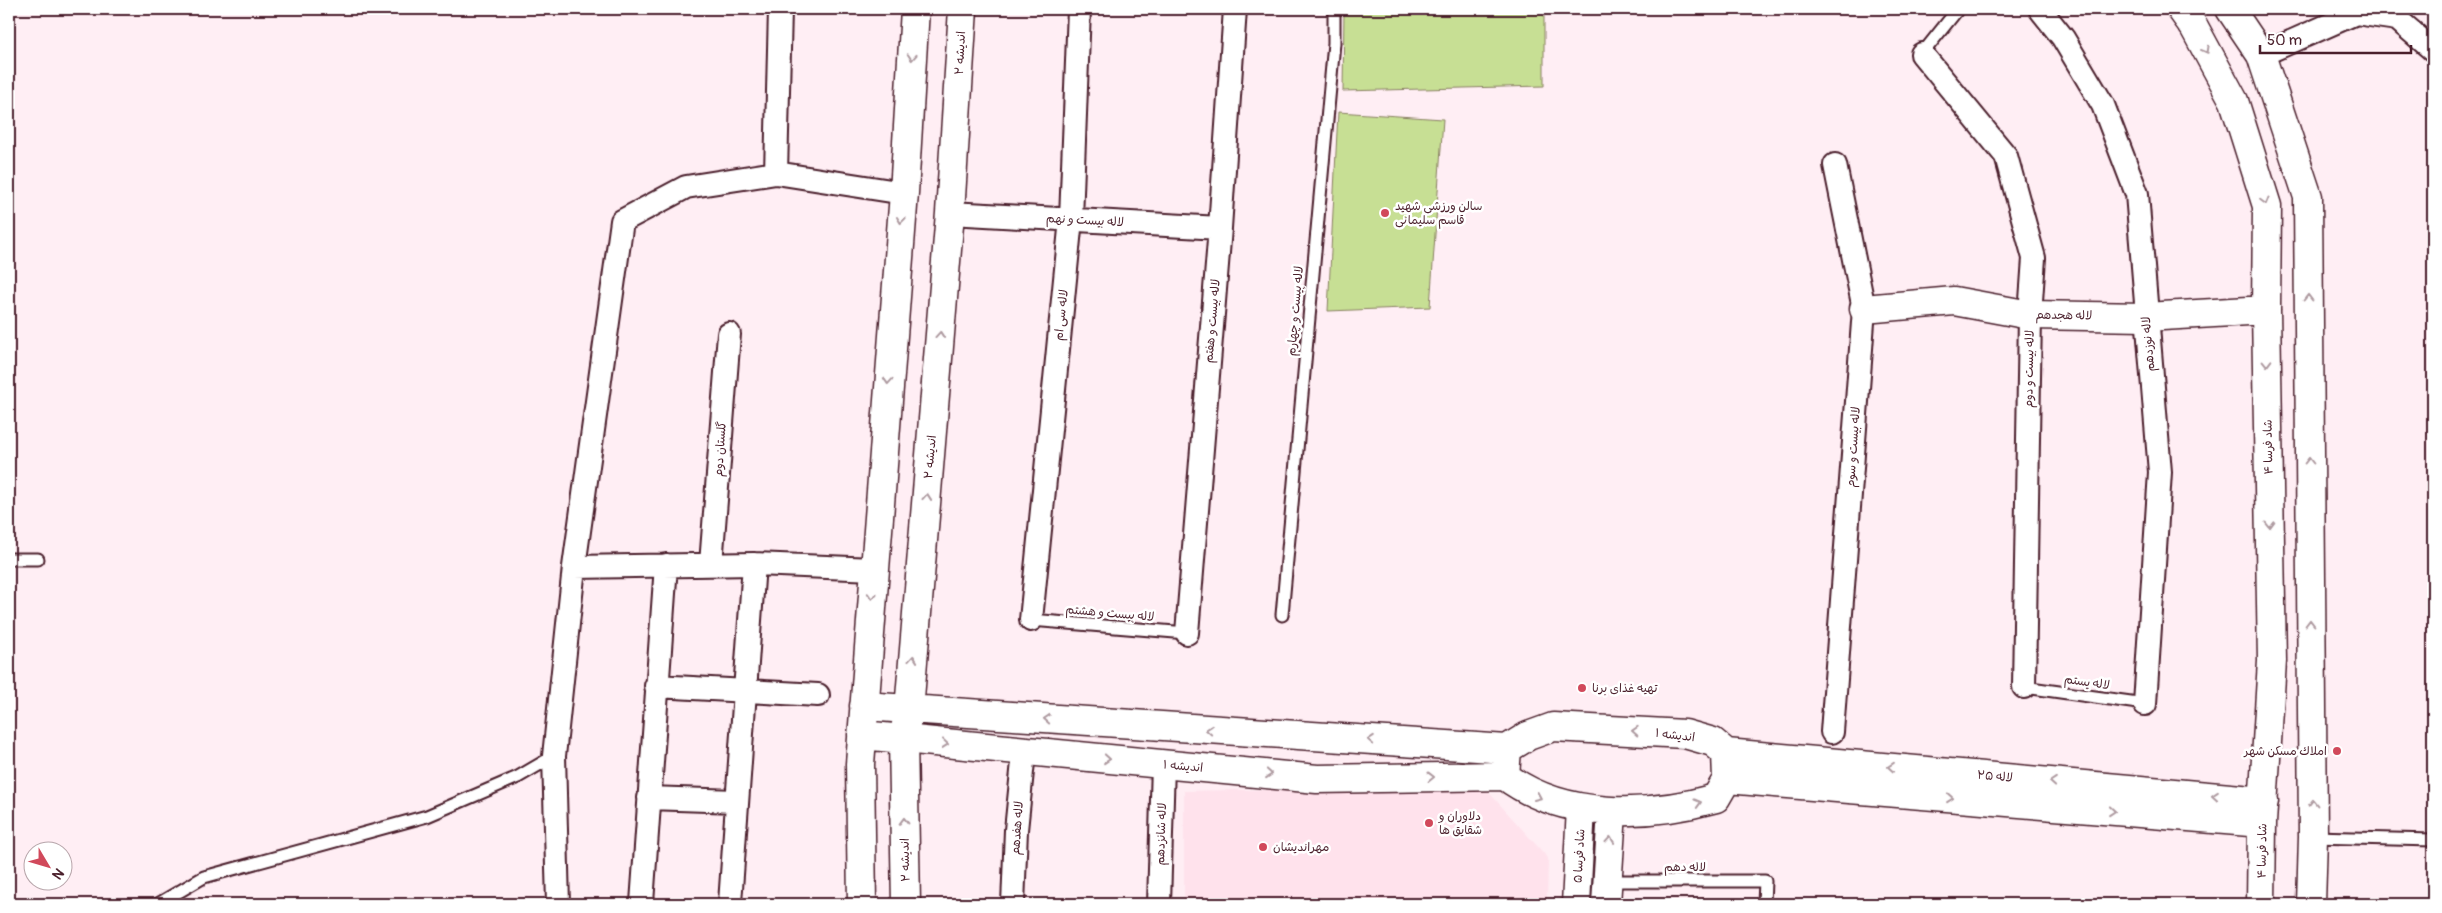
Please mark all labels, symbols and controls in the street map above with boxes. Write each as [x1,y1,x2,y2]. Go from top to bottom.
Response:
scale bar [2260,22,2411,54]
street label: اندیشه ۲ [952,31,969,75]
text: 50 m [2267,31,2302,50]
one-way arrow [2200,45,2210,54]
one-way arrow [907,54,918,62]
one-way arrow [2259,196,2270,205]
place label: سالن ورزشی شهید قاسم سلیمانی [1395,199,1482,229]
marker: سالن ورزشی شهید قاسم سلیمانی [1379,207,1391,219]
street label: لاله بیست و نهم [1046,211,1124,231]
one-way arrow [896,216,907,224]
street label: لاله بیست و چهارم [1284,265,1308,357]
street label: لاله بیست و هفتم [1201,278,1225,364]
street label: لاله سی ام [1051,289,1073,341]
one-way arrow [2303,294,2313,302]
street label: لاله هجدهم [2035,308,2092,324]
street label: لاله نوزدهم [2139,316,2159,372]
street label: لاله بیست و دوم [2021,330,2039,408]
one-way arrow [934,331,945,339]
one-way arrow [2261,359,2272,367]
one-way arrow [883,378,894,386]
street label: لاله بیست و سوم [1843,406,1865,488]
street label: شاد فرسا ۴ [2261,419,2276,475]
street label: گلستان دوم [711,421,731,477]
street label: اندیشه ۲ [921,435,940,479]
one-way arrow [2304,456,2314,464]
one-way arrow [921,493,932,501]
one-way arrow [2264,522,2275,530]
one-way arrow [866,592,877,600]
street label: لاله بیست و هشتم [1065,602,1155,626]
one-way arrow [2305,619,2315,626]
one-way arrow [908,654,919,662]
street label: لاله یستم [2063,672,2111,694]
place label: تهیه غذای برنا [1592,681,1658,696]
marker: تهیه غذای برنا [1576,682,1588,694]
one-way arrow [1043,714,1051,725]
one-way arrow [1205,724,1213,735]
one-way arrow [1631,726,1639,737]
street label: اندیشه ۱ [1654,726,1696,745]
one-way arrow [1367,735,1375,746]
one-way arrow [942,738,950,749]
place label: املاك مسكن شهر [2243,744,2327,759]
marker: املاك مسكن شهر [2331,745,2343,757]
one-way arrow [1104,754,1112,765]
street label: اندیشه ۱ [1162,757,1204,776]
one-way arrow [1887,762,1895,773]
street label: لاله ۲۵ [1976,767,2013,786]
one-way arrow [1265,768,1273,779]
one-way arrow [1428,772,1436,782]
one-way arrow [2049,776,2057,787]
one-way arrow [1533,790,1542,801]
one-way arrow [2211,791,2219,802]
one-way arrow [1946,792,1954,803]
one-way arrow [1694,799,1702,809]
one-way arrow [2307,799,2318,807]
street label: لاله هفدهم [1008,801,1028,856]
street label: لاله شانزدهم [1153,802,1171,866]
one-way arrow [2108,805,2116,816]
place label: دلاوران و شقایق ها [1438,809,1482,838]
one-way arrow [899,816,910,824]
marker: دلاوران و شقایق ها [1423,817,1435,829]
street label: شاد فرسا ۴ [2255,823,2270,879]
street label: شاد فرسا ۵ [1571,828,1588,884]
one-way arrow [1604,836,1615,844]
street label: اندیشه ۲ [898,838,913,882]
north arrow [22,840,72,890]
place label: مهراندیشان [1273,840,1329,855]
marker: مهراندیشان [1257,841,1269,853]
street label: لاله دهم [1664,860,1706,876]
text: N [48,865,67,883]

